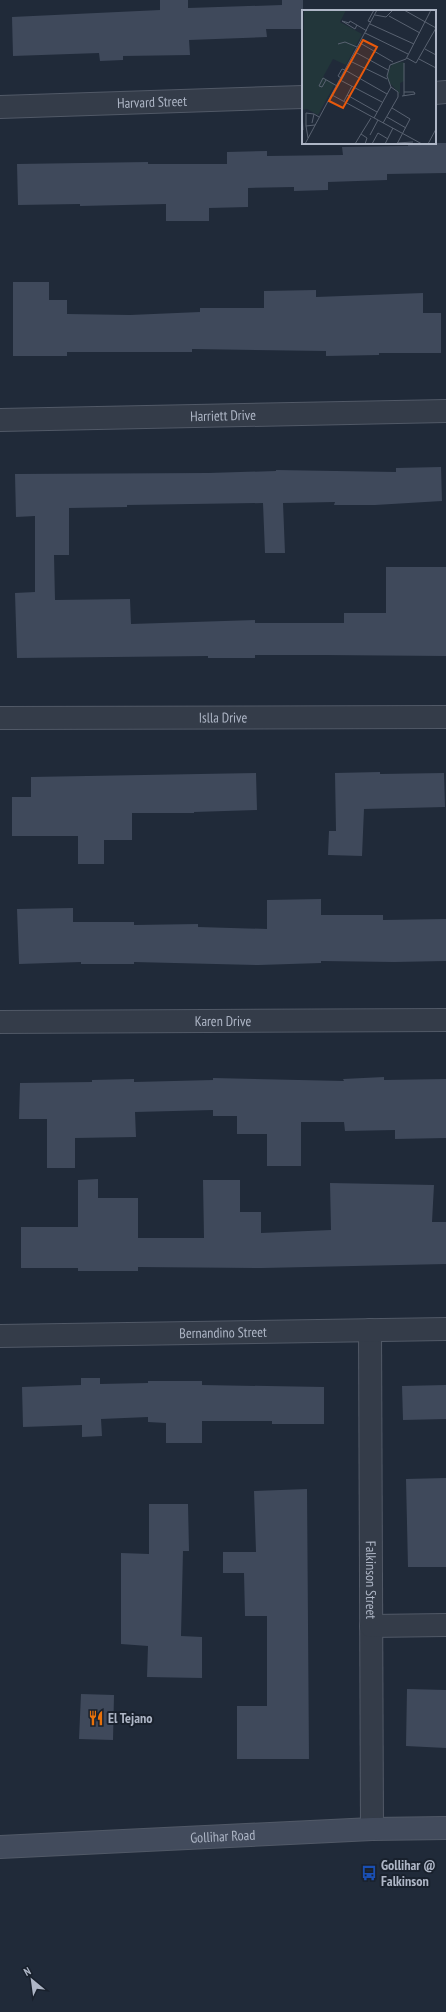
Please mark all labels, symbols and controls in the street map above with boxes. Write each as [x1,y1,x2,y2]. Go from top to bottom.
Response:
inset map [302,10,436,144]
street label: Harvard Street [117,92,187,112]
street label: Harriett Drive [190,406,256,425]
street label: Islla Drive [199,708,248,727]
street label: Karen Drive [195,1012,251,1030]
street label: Bernandino Street [179,1323,267,1342]
street label: Falkinson Street [362,1541,380,1619]
restaurant icon: El Tejano [87,1709,105,1727]
place label: El Tejano [108,1709,152,1727]
street label: Gollihar Road [190,1826,256,1847]
place label: Gollihar @ Falkinson [381,1856,436,1890]
bus stop icon: Gollihar @ Falkinson [360,1864,378,1882]
north arrow [12,1960,52,2000]
text: N [21,1964,33,1979]

